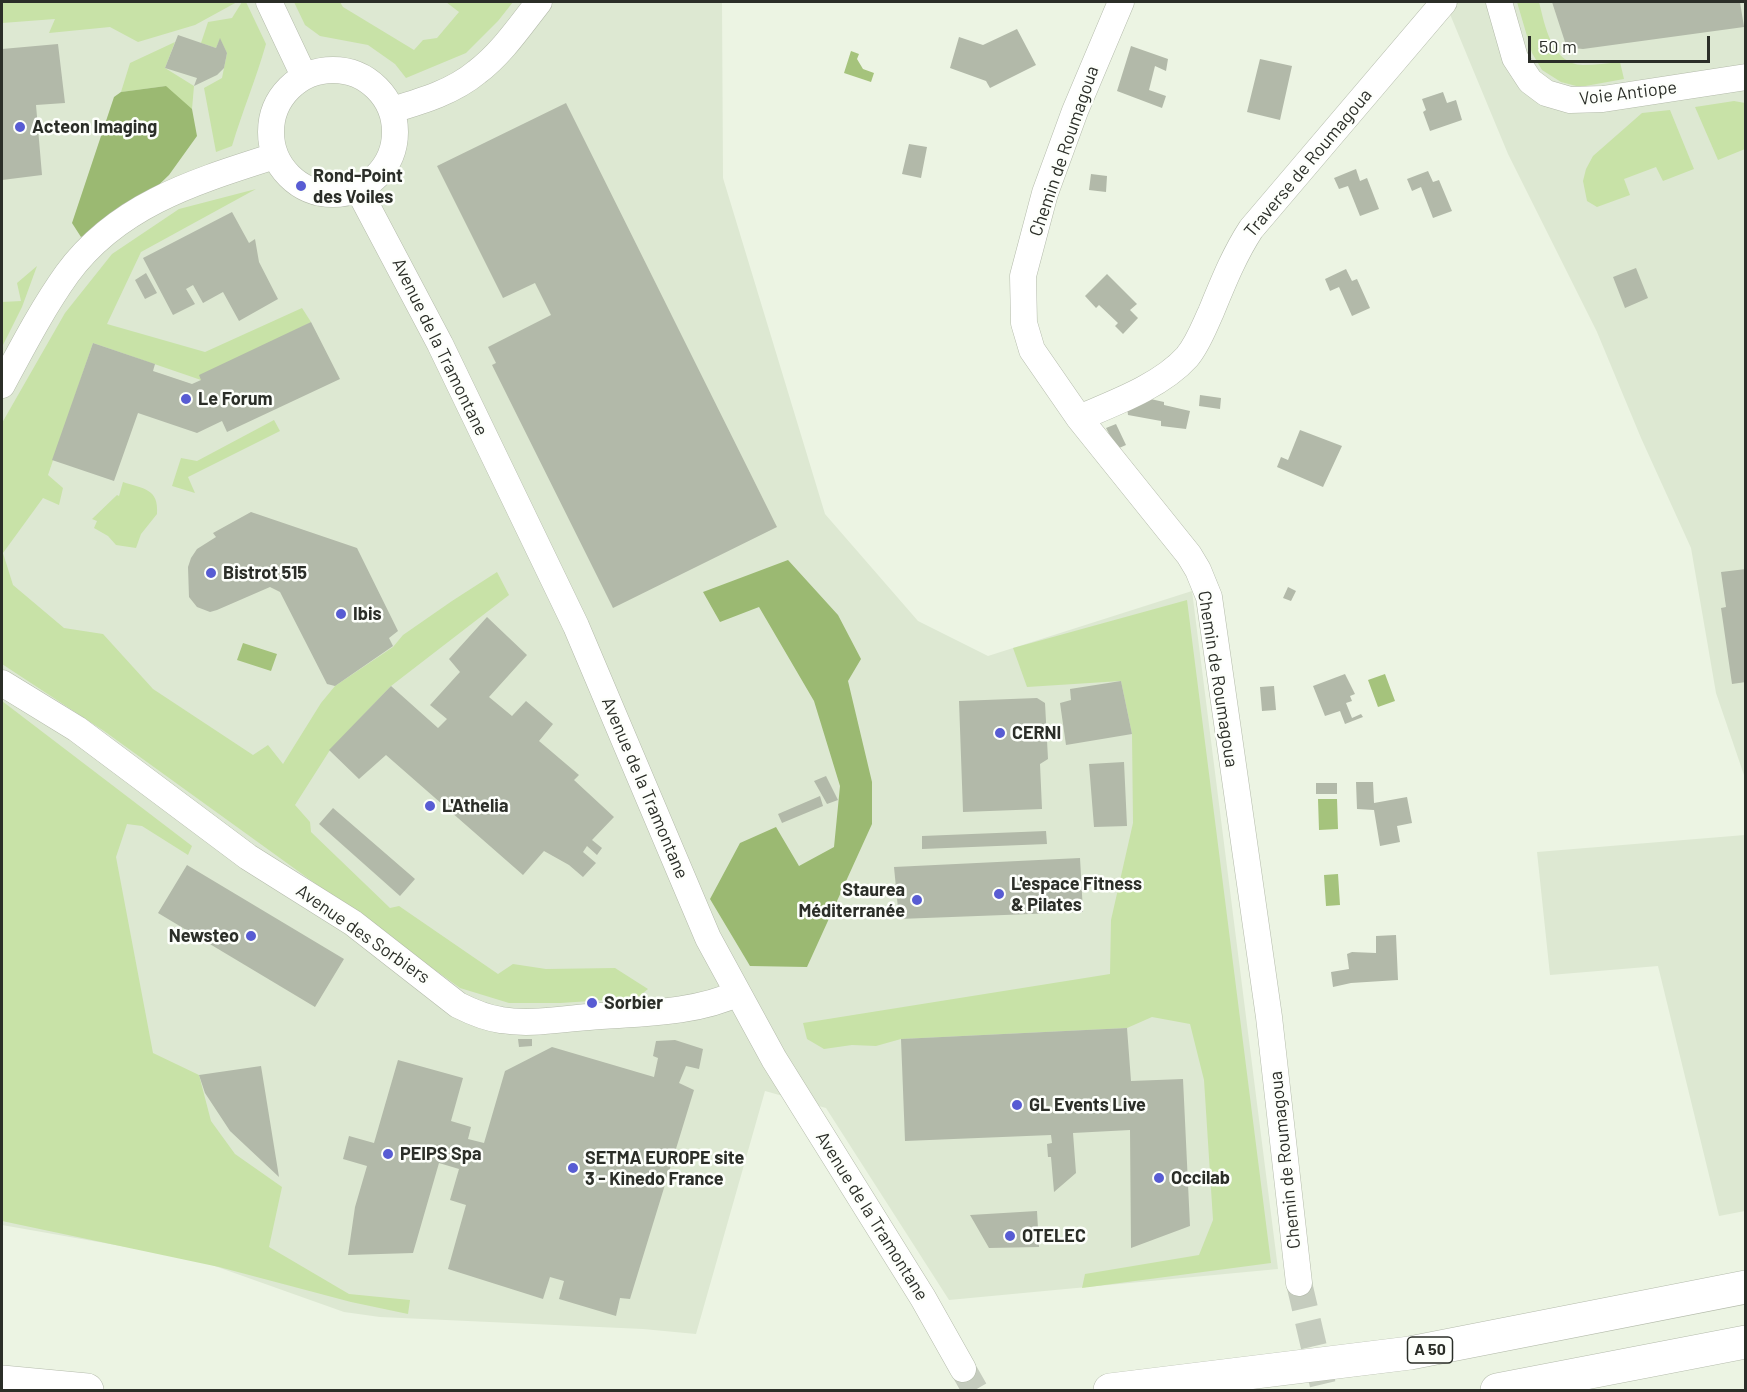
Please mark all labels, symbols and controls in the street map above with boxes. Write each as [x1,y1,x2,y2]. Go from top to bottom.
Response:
scale bar [1531,24,1712,62]
text: 50 m [1539,35,1577,57]
street label: Chemin de Roumagoua [1025,63,1103,239]
street label: Voie Antiope [1578,76,1678,110]
street label: Traverse de Roumagoua [1240,84,1376,242]
place label: Acteon Imaging [32,116,157,138]
marker: Acteon Imaging [13,120,27,134]
place label: Rond-Point des Voiles [313,165,403,207]
marker: Rond-Point des Voiles [294,179,308,193]
street label: Avenue de la Tramontane [388,255,492,439]
place label: Le Forum [198,388,273,410]
marker: Le Forum [179,392,193,406]
place label: Bistrot 515 [223,562,307,584]
marker: Bistrot 515 [204,566,218,580]
street label: Chemin de Roumagoua [1193,589,1243,769]
place label: Ibis [353,603,382,625]
marker: Ibis [334,607,348,621]
street label: Avenue de la Tramontane [597,694,693,882]
place label: CERNI [1012,722,1061,744]
marker: CERNI [993,726,1007,740]
place label: L'Athelia [442,795,508,817]
marker: L'Athelia [423,799,437,813]
place label: L'espace Fitness & Pilates [1011,873,1142,916]
place label: Staurea Méditerranée [798,879,905,922]
street label: Avenue des Sorbiers [292,880,434,988]
marker: L'espace Fitness & Pilates [992,887,1006,901]
marker: Staurea Méditerranée [910,893,924,907]
place label: Newsteo [169,925,239,947]
marker: Newsteo [244,929,258,943]
place label: Sorbier [604,992,663,1014]
marker: Sorbier [585,996,599,1010]
street label: Chemin de Roumagoua [1265,1070,1305,1250]
place label: GL Events Live [1029,1094,1146,1116]
marker: GL Events Live [1010,1098,1024,1112]
street label: Avenue de la Tramontane [811,1128,933,1304]
place label: PEIPS Spa [400,1143,481,1165]
marker: PEIPS Spa [381,1147,395,1161]
place label: SETMA EUROPE site 3 - Kinedo France [585,1147,744,1190]
marker: SETMA EUROPE site 3 - Kinedo France [566,1161,580,1175]
place label: Occilab [1171,1167,1230,1189]
marker: Occilab [1152,1171,1166,1185]
place label: OTELEC [1022,1225,1086,1247]
marker: OTELEC [1003,1229,1017,1243]
road number: A 50 [1408,1337,1452,1363]

